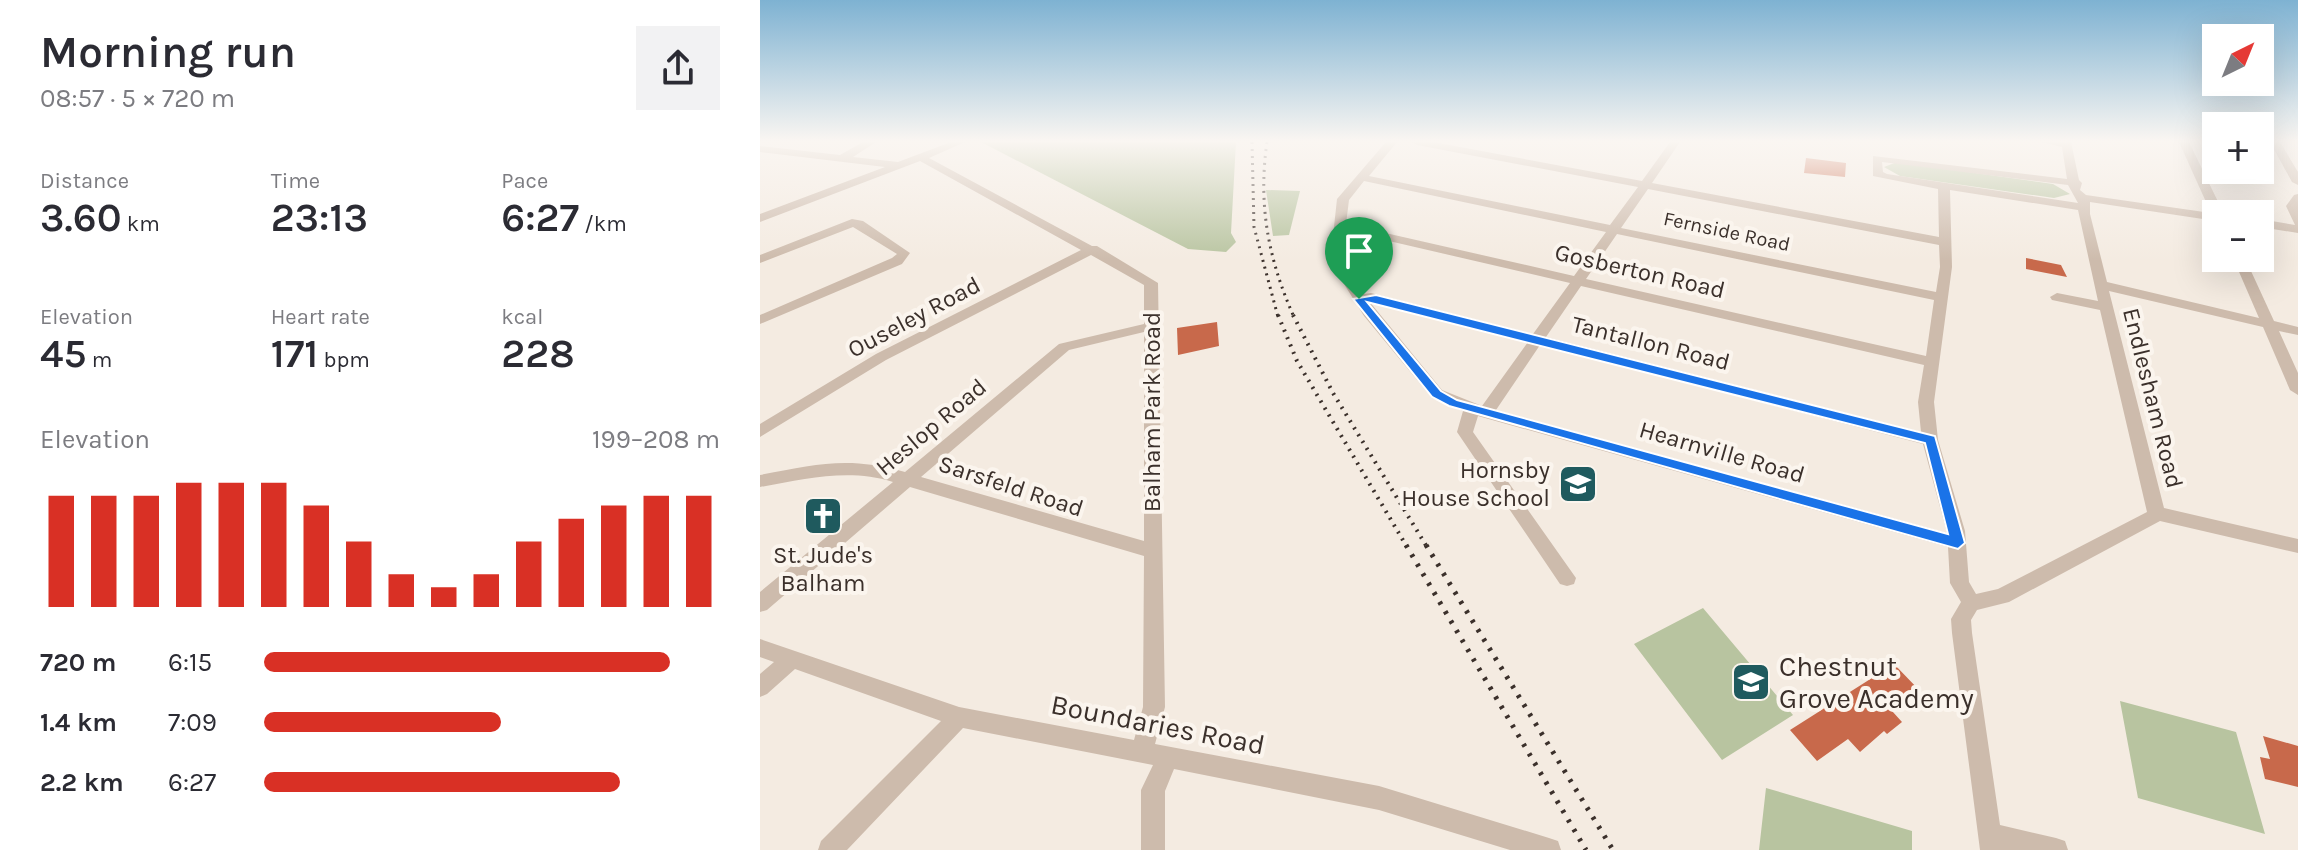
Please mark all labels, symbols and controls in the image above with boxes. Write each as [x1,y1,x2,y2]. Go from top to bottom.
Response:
north arrow [2202,24,2274,96]
map controls [2202,24,2274,272]
button: share [636,26,720,110]
text: Morning run [40,27,296,78]
text: 08:57 · 5 × 720 m [40,83,235,114]
button: + [2202,112,2274,184]
text: Distance [40,168,129,194]
text: Time [271,168,320,194]
text: Pace [501,168,548,194]
text: 3.60 [40,194,122,241]
text: 23:13 [271,194,368,241]
text: 6:27 [501,194,579,241]
button: − [2202,200,2274,272]
street label: Fernside Road [1661,207,1792,256]
text: km [122,211,160,237]
text: /km [579,211,627,237]
pin [1325,217,1393,299]
icon: arrive [1337,229,1381,273]
street label: Gosberton Road [1552,238,1728,304]
street label: Ouseley Road [843,270,985,364]
text: Elevation [40,304,133,330]
text: Heart rate [271,304,370,330]
text: kcal [501,304,543,330]
street label: Endlesham Road [2117,305,2189,491]
street label: Tantallon Road [1569,310,1733,376]
street label: Balham Park Road [1138,312,1166,512]
text: 45 [40,330,86,377]
text: 171 [271,330,318,377]
text: 228 [501,330,575,377]
text: m [86,347,112,373]
text: bpm [318,347,370,373]
street label: Heslop Road [870,373,992,481]
street label: Hearnville Road [1636,415,1808,489]
text: Elevation [40,424,150,455]
text: 199–208 m [592,424,720,455]
street label: Sarsfeld Road [935,449,1087,523]
place label: Hornsby House School [1401,456,1550,512]
school or university icon: Hornsby House School [1557,463,1599,505]
church icon: St. Jude's Balham [802,495,844,537]
place label: St. Jude's Balham [773,541,873,597]
text: 720 m [40,647,116,678]
text: 6:15 [168,647,212,678]
place label: Chestnut Grove Academy [1779,650,1974,715]
school or university icon: Chestnut Grove Academy [1730,661,1772,703]
street label: Boundaries Road [1048,688,1268,761]
text: 1.4 km [40,707,117,738]
text: 7:09 [168,707,217,738]
text: 2.2 km [40,767,124,798]
text: 6:27 [168,767,216,798]

